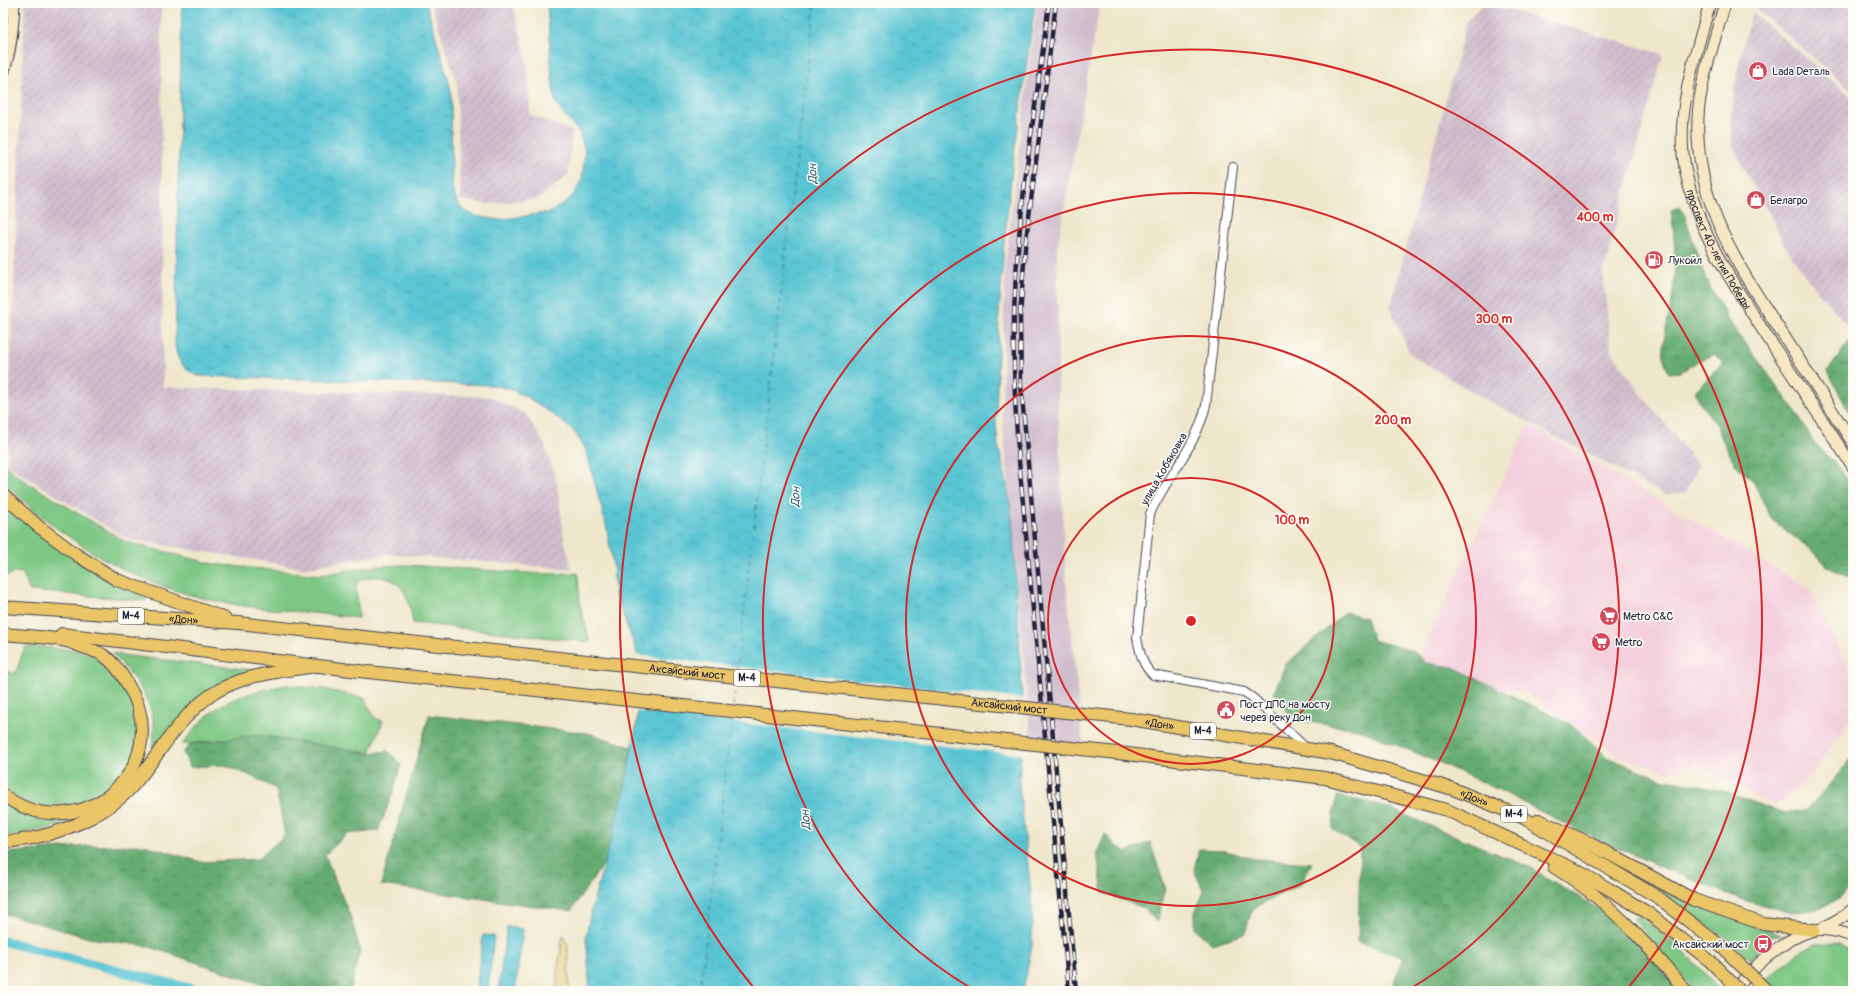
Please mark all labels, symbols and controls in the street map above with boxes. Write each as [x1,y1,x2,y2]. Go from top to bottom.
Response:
shop icon: Lada Dеталь [1747,60,1769,82]
place label: Lada Dеталь [1772,65,1830,78]
water label: Дон [805,163,821,185]
street label: проспект 40-летия Победы [1684,188,1754,312]
shop icon: Белагро [1745,189,1767,211]
place label: Белагро [1770,194,1808,207]
text: 400 m [1576,210,1614,225]
fuel station icon: Лукойл [1643,249,1665,271]
place label: Лукойл [1667,254,1702,267]
text: 300 m [1476,312,1513,327]
text: 200 m [1375,413,1412,428]
street label: улица Кобяковка [1138,431,1190,508]
water label: Дон [788,486,804,508]
text: 100 m [1275,513,1310,528]
supermarket icon: Metro C&C [1598,605,1620,627]
road number: М-4 [118,608,144,624]
place label: Metro C&C [1623,610,1673,623]
street label: «Дон» [169,612,199,627]
centre of rings [1184,614,1198,628]
supermarket icon: Metro [1590,631,1612,653]
place label: Metro [1615,636,1642,649]
street label: Аксайский мост [648,661,726,682]
road number: М-4 [734,670,760,686]
street label: Аксайский мост [970,695,1049,717]
place label: Пост ДПС на мосту через реку Дон [1240,698,1330,724]
public building icon: Пост ДПС на мосту через реку Дон [1215,699,1237,721]
street label: «Дон» [1144,715,1175,733]
road number: М-4 [1190,723,1216,739]
street label: «Дон» [1458,786,1491,809]
road number: М-4 [1501,806,1527,822]
water label: Дон [798,809,814,831]
bus stop icon: Аксайский мост [1752,933,1774,955]
place label: Аксайский мост [1672,938,1749,951]

